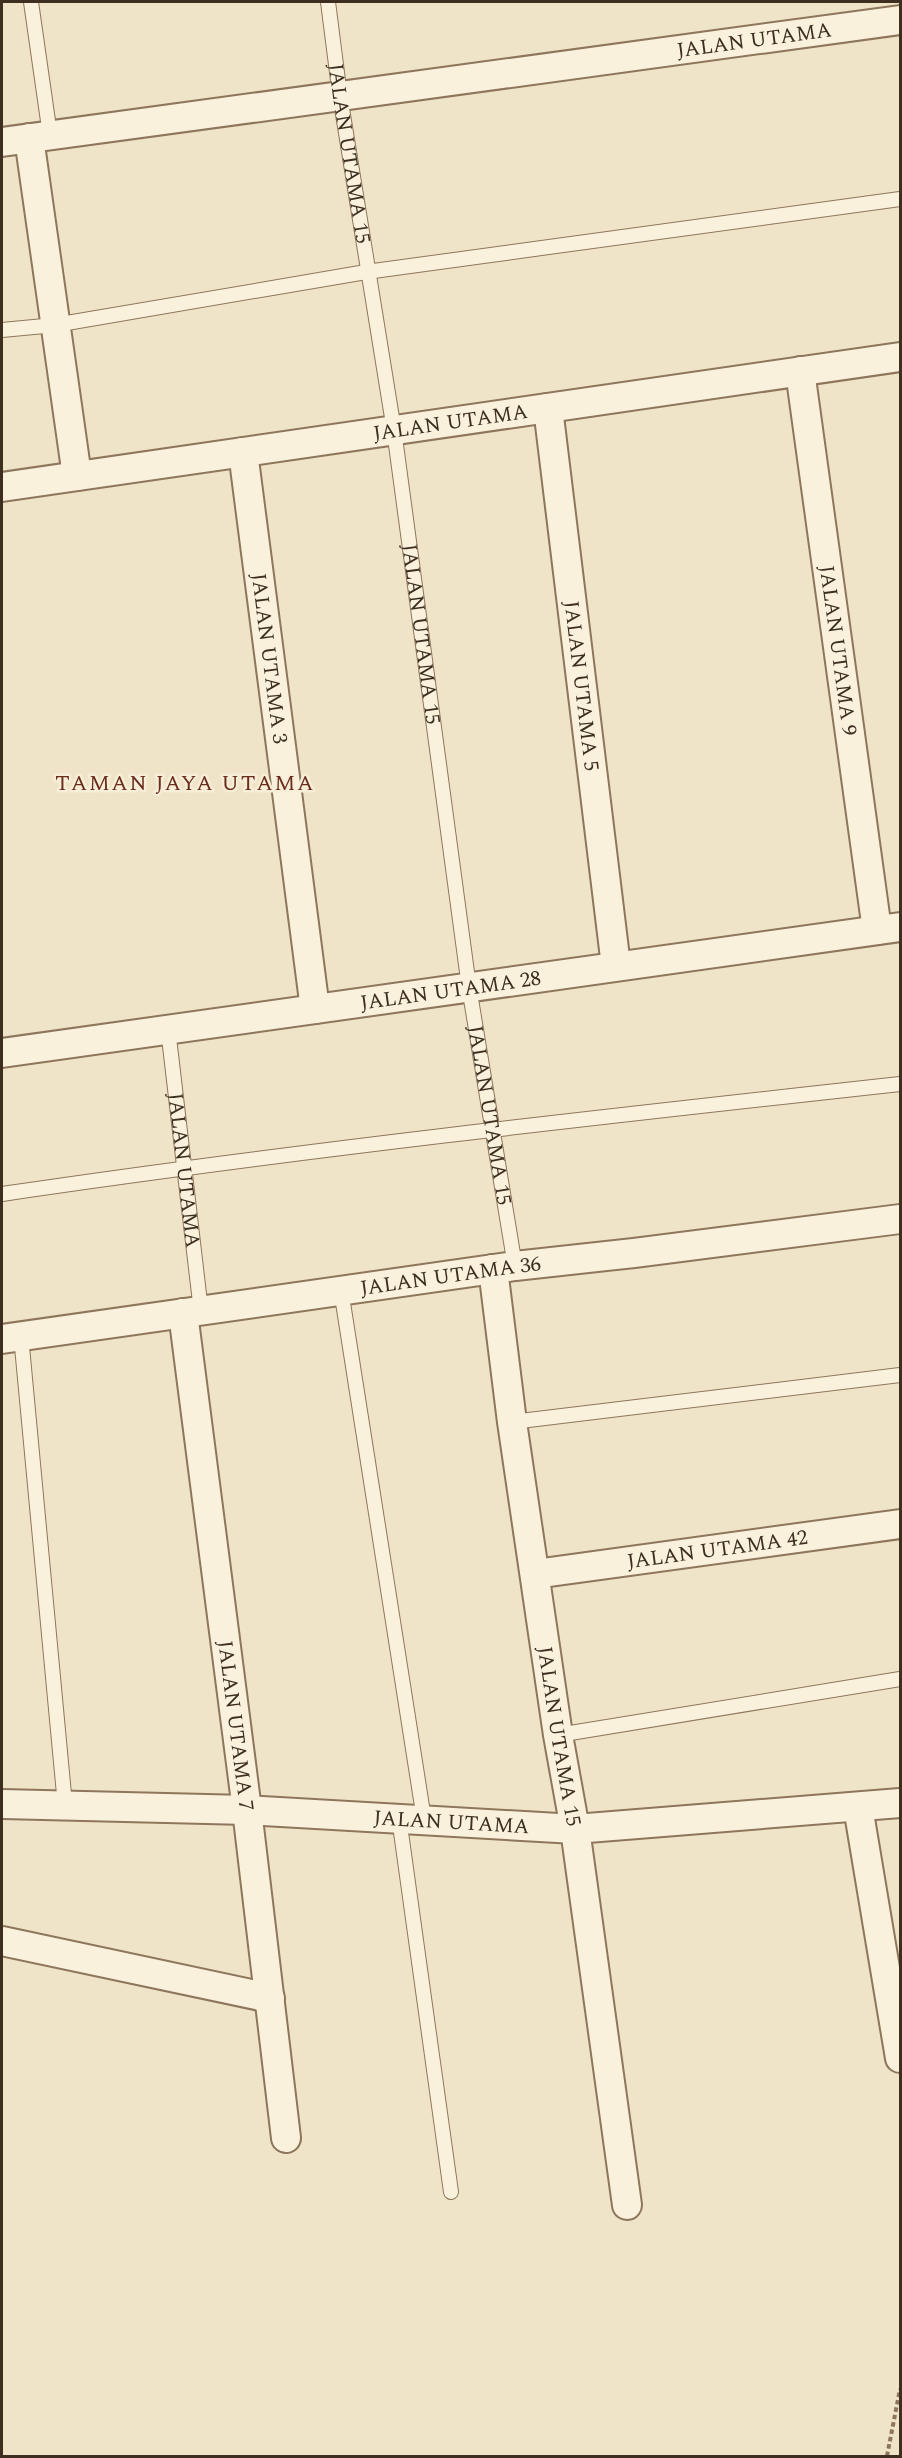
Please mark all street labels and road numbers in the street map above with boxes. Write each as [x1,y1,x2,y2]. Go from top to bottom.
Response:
street label: JALAN UTAMA [675,14,834,67]
street label: JALAN UTAMA 15 [319,62,379,246]
street label: JALAN UTAMA [371,396,530,450]
street label: JALAN UTAMA 15 [392,542,448,727]
street label: JALAN UTAMA 9 [810,563,865,738]
street label: JALAN UTAMA 3 [242,571,296,746]
street label: JALAN UTAMA 5 [555,599,607,773]
street label: JALAN UTAMA 28 [358,963,543,1020]
street label: JALAN UTAMA 15 [459,1023,520,1208]
street label: JALAN UTAMA [159,1091,208,1250]
street label: JALAN UTAMA 36 [358,1248,543,1305]
street label: JALAN UTAMA 42 [625,1522,810,1578]
street label: JALAN UTAMA 7 [208,1639,262,1813]
street label: JALAN UTAMA 15 [528,1644,589,1829]
street label: JALAN UTAMA [373,1802,531,1843]

